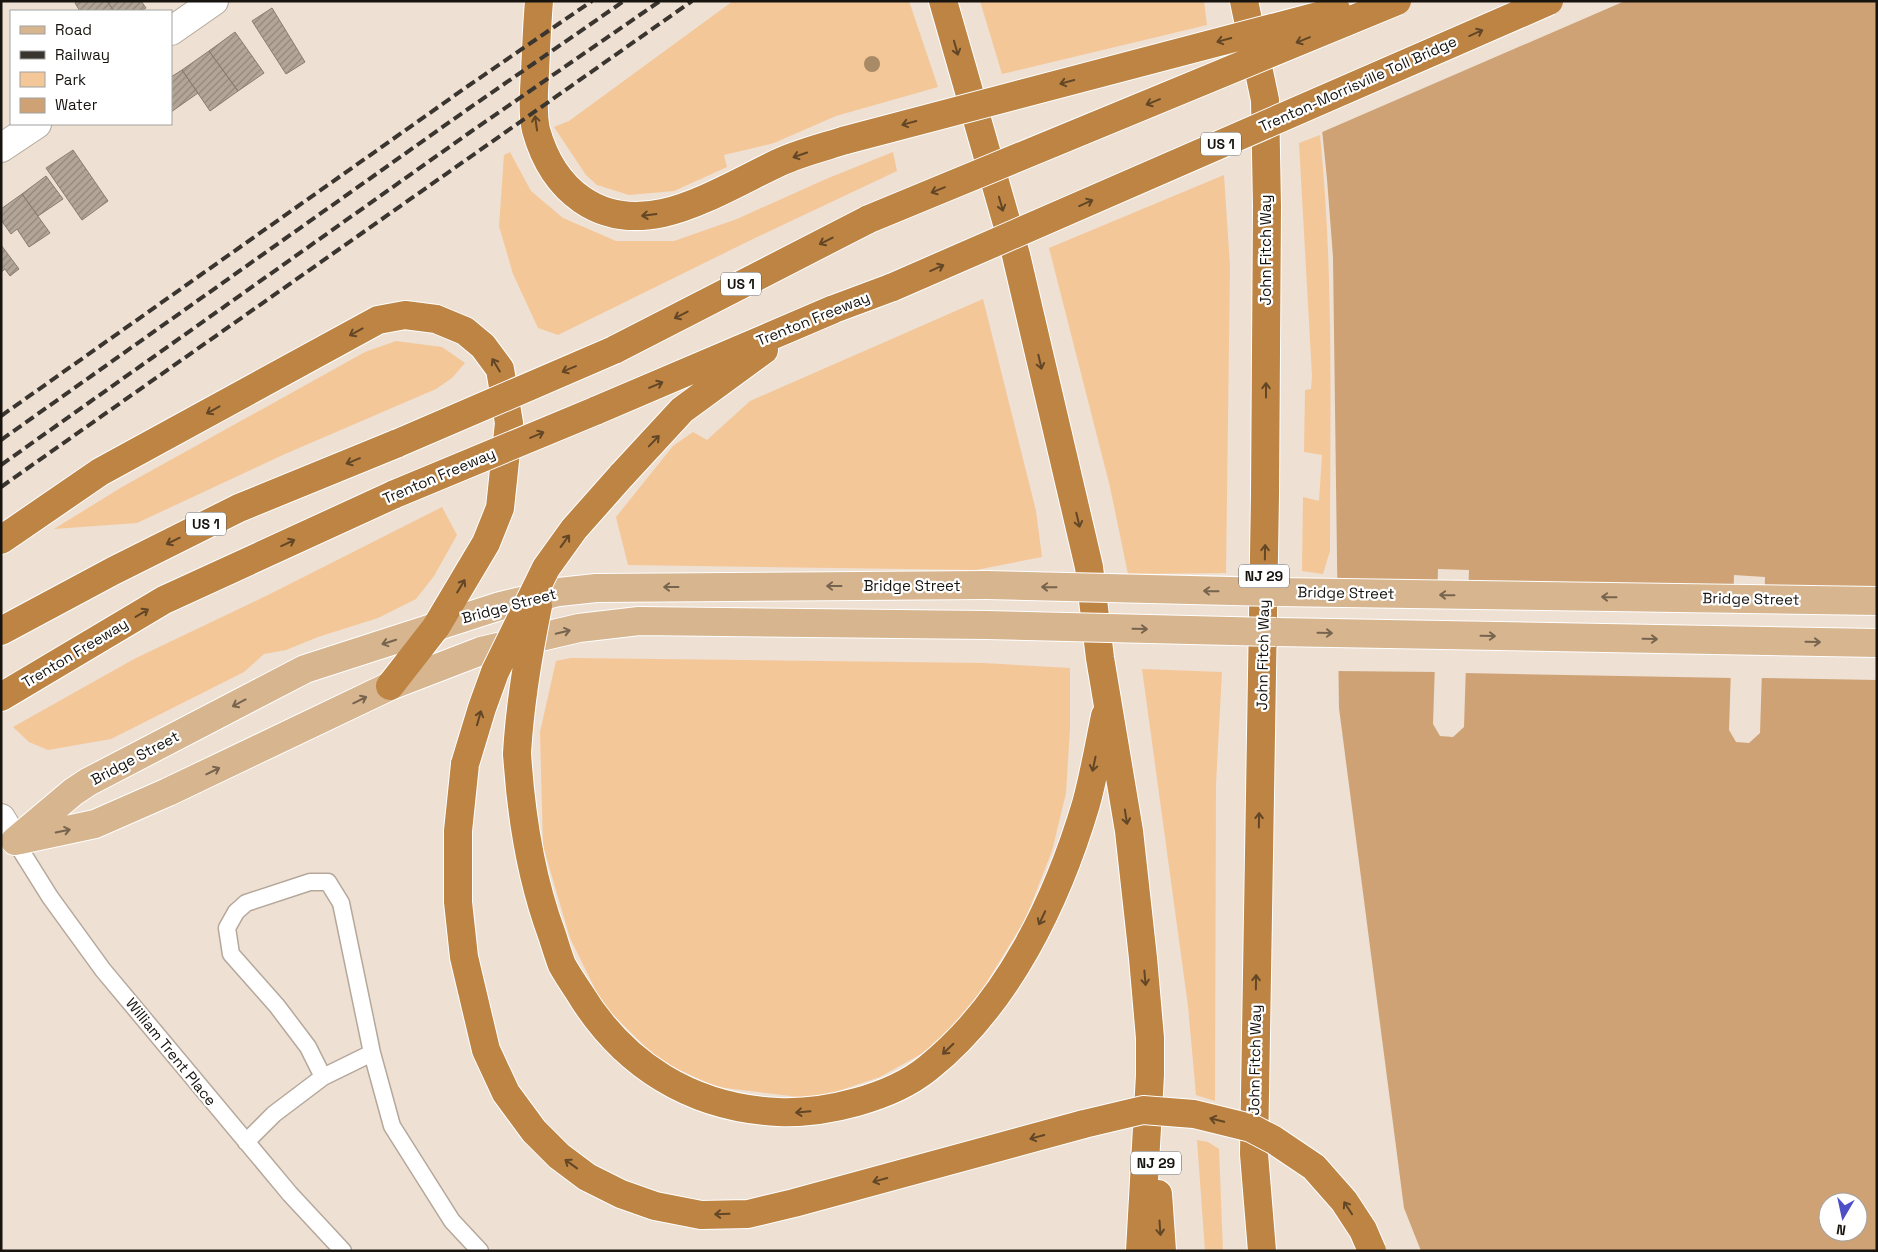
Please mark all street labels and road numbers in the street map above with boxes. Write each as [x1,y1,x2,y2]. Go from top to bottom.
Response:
street label: Trenton-Morrisville Toll Bridge [1256,31,1460,136]
road number: US 1 [1201,132,1241,156]
street label: John Fitch Way [1256,195,1275,305]
road number: US 1 [721,272,761,296]
street label: Trenton Freeway [753,287,872,350]
street label: Trenton Freeway [380,443,498,508]
road number: US 1 [186,512,226,536]
road number: NJ 29 [1239,564,1289,588]
street label: Bridge Street [863,576,961,595]
street label: Bridge Street [1297,582,1395,603]
street label: Bridge Street [460,584,558,627]
street label: Bridge Street [1702,588,1800,609]
street label: John Fitch Way [1252,599,1273,711]
street label: Trenton Freeway [18,613,131,692]
street label: Bridge Street [87,726,182,789]
street label: William Trent Place [122,994,221,1110]
street label: John Fitch Way [1244,1004,1265,1116]
road number: NJ 29 [1131,1152,1181,1174]

